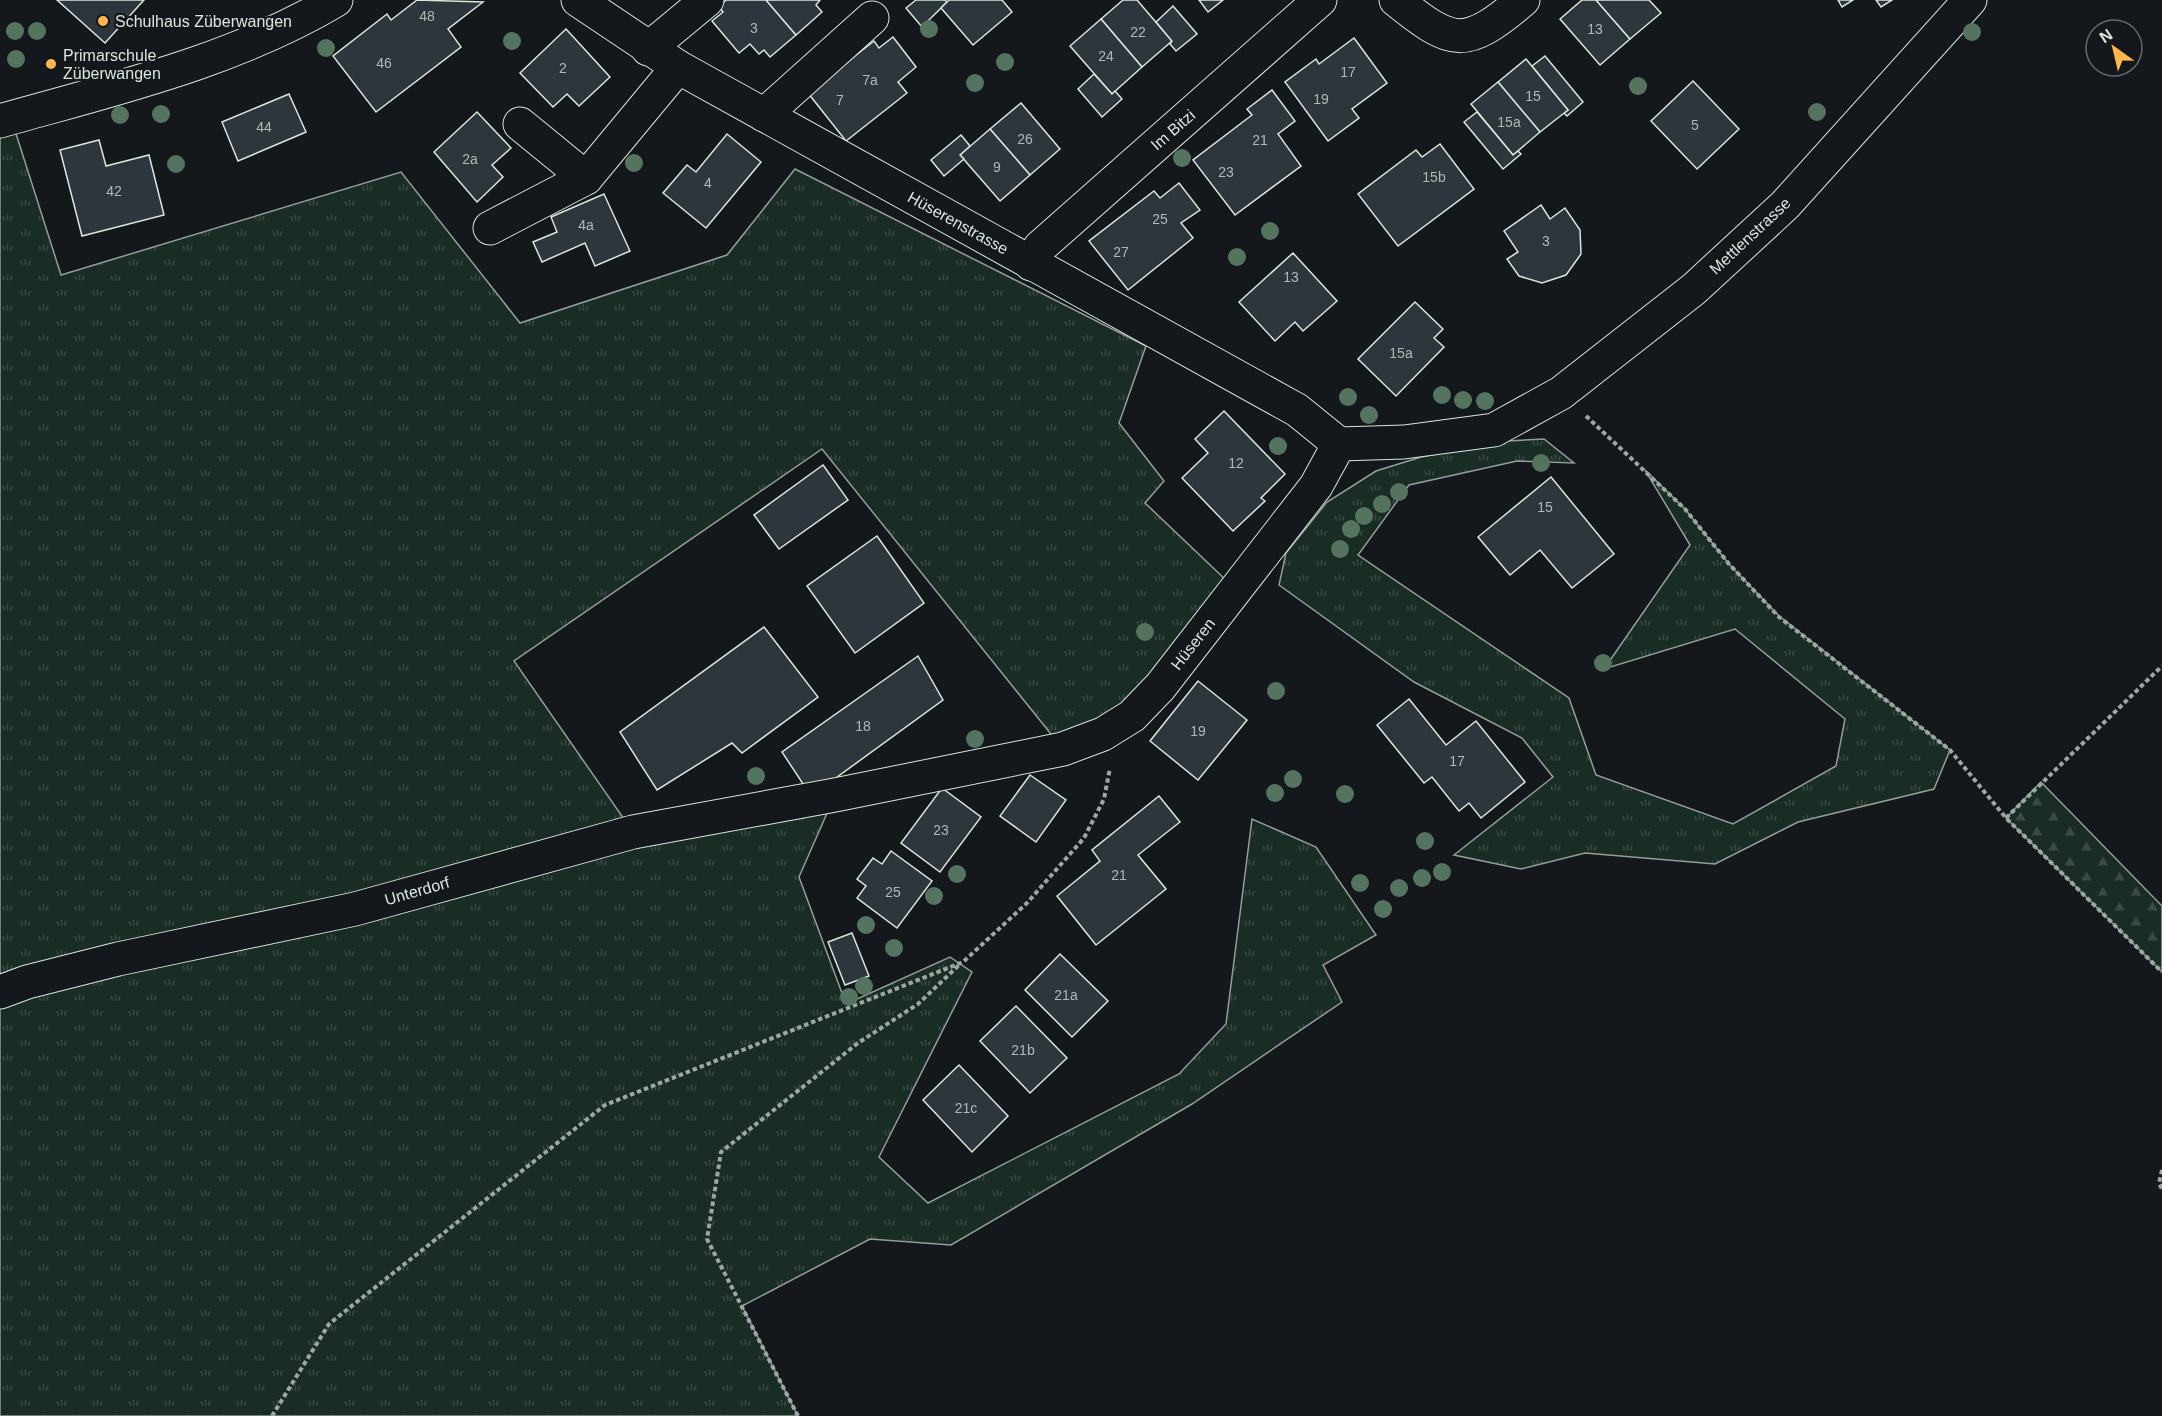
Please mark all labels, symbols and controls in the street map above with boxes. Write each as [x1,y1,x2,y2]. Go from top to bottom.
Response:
house number: 48 [419,8,435,24]
place label: Schulhaus Züberwangen [115,13,292,30]
marker: Schulhaus Züberwangen [96,14,110,28]
north arrow [2084,18,2144,78]
house number: 3 [750,20,758,36]
house number: 13 [1587,21,1603,37]
house number: 22 [1130,24,1146,40]
text: N [2096,26,2115,46]
place label: Primarschule Züberwangen [63,47,161,82]
house number: 24 [1098,48,1114,64]
house number: 46 [376,55,392,71]
marker: Primarschule Züberwangen [44,57,58,71]
house number: 2 [559,60,567,76]
house number: 17 [1340,64,1356,80]
house number: 7a [862,72,878,88]
house number: 15 [1525,88,1541,104]
house number: 19 [1313,91,1329,107]
house number: 7 [836,92,844,108]
street label: Im Bitzi [1148,106,1198,154]
house number: 15a [1497,114,1521,130]
house number: 5 [1691,117,1699,133]
house number: 44 [256,119,272,135]
house number: 26 [1017,131,1033,147]
house number: 21 [1252,132,1268,148]
house number: 2a [462,151,478,167]
house number: 9 [993,159,1001,175]
house number: 23 [1218,164,1234,180]
house number: 15b [1422,169,1446,185]
house number: 4 [704,175,712,191]
house number: 42 [106,183,122,199]
street label: Hüserenstrasse [905,188,1011,258]
street label: Mettlenstrasse [1706,194,1794,278]
house number: 25 [1152,211,1168,227]
house number: 4a [578,217,594,233]
house number: 3 [1542,233,1550,249]
house number: 27 [1113,244,1129,260]
house number: 13 [1283,269,1299,285]
house number: 15a [1389,345,1413,361]
house number: 12 [1228,455,1244,471]
house number: 15 [1537,499,1553,515]
street label: Hüseren [1168,615,1218,673]
house number: 18 [855,718,871,734]
house number: 19 [1190,723,1206,739]
house number: 17 [1449,753,1465,769]
house number: 23 [933,822,949,838]
house number: 21 [1111,867,1127,883]
street label: Unterdorf [383,873,452,908]
house number: 25 [885,884,901,900]
house number: 21a [1054,987,1078,1003]
house number: 21b [1011,1042,1035,1058]
house number: 21c [955,1100,977,1116]

